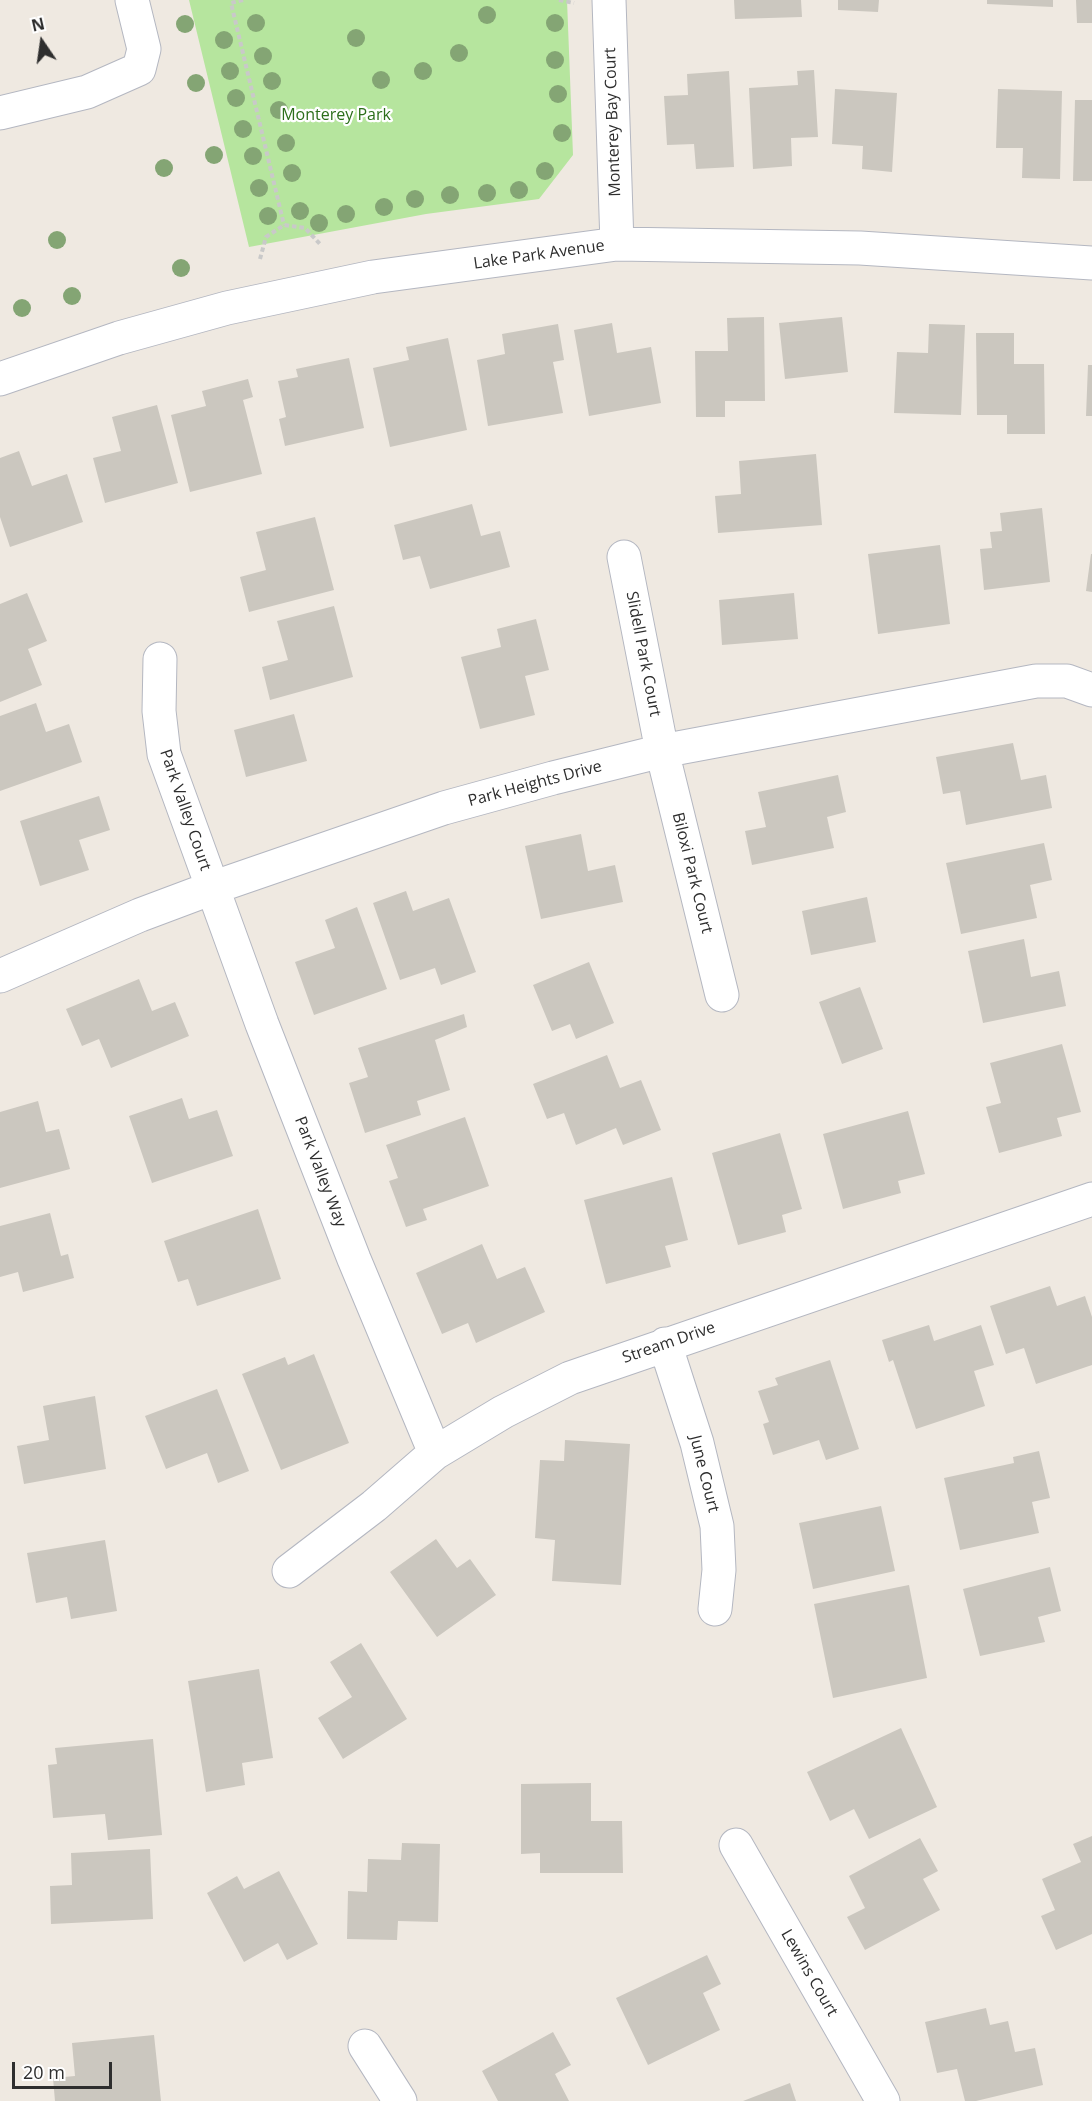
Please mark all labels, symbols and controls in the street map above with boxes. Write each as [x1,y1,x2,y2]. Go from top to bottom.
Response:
north arrow [12,12,72,72]
text: N [29,12,47,37]
street label: Monterey Bay Court [601,47,625,197]
park label: Monterey Park [281,105,391,125]
street label: Lake Park Avenue [472,236,606,274]
street label: Slidell Park Court [621,590,665,718]
street label: Park Valley Court [155,747,215,873]
street label: Park Heights Drive [466,757,604,811]
street label: Biloxi Park Court [668,811,716,935]
street label: Park Valley Way [290,1114,350,1230]
street label: Stream Drive [620,1318,718,1368]
street label: June Court [685,1433,723,1515]
street label: Lewins Court [776,1926,842,2020]
scale bar [15,2050,116,2088]
text: 20 m [23,2060,65,2084]

